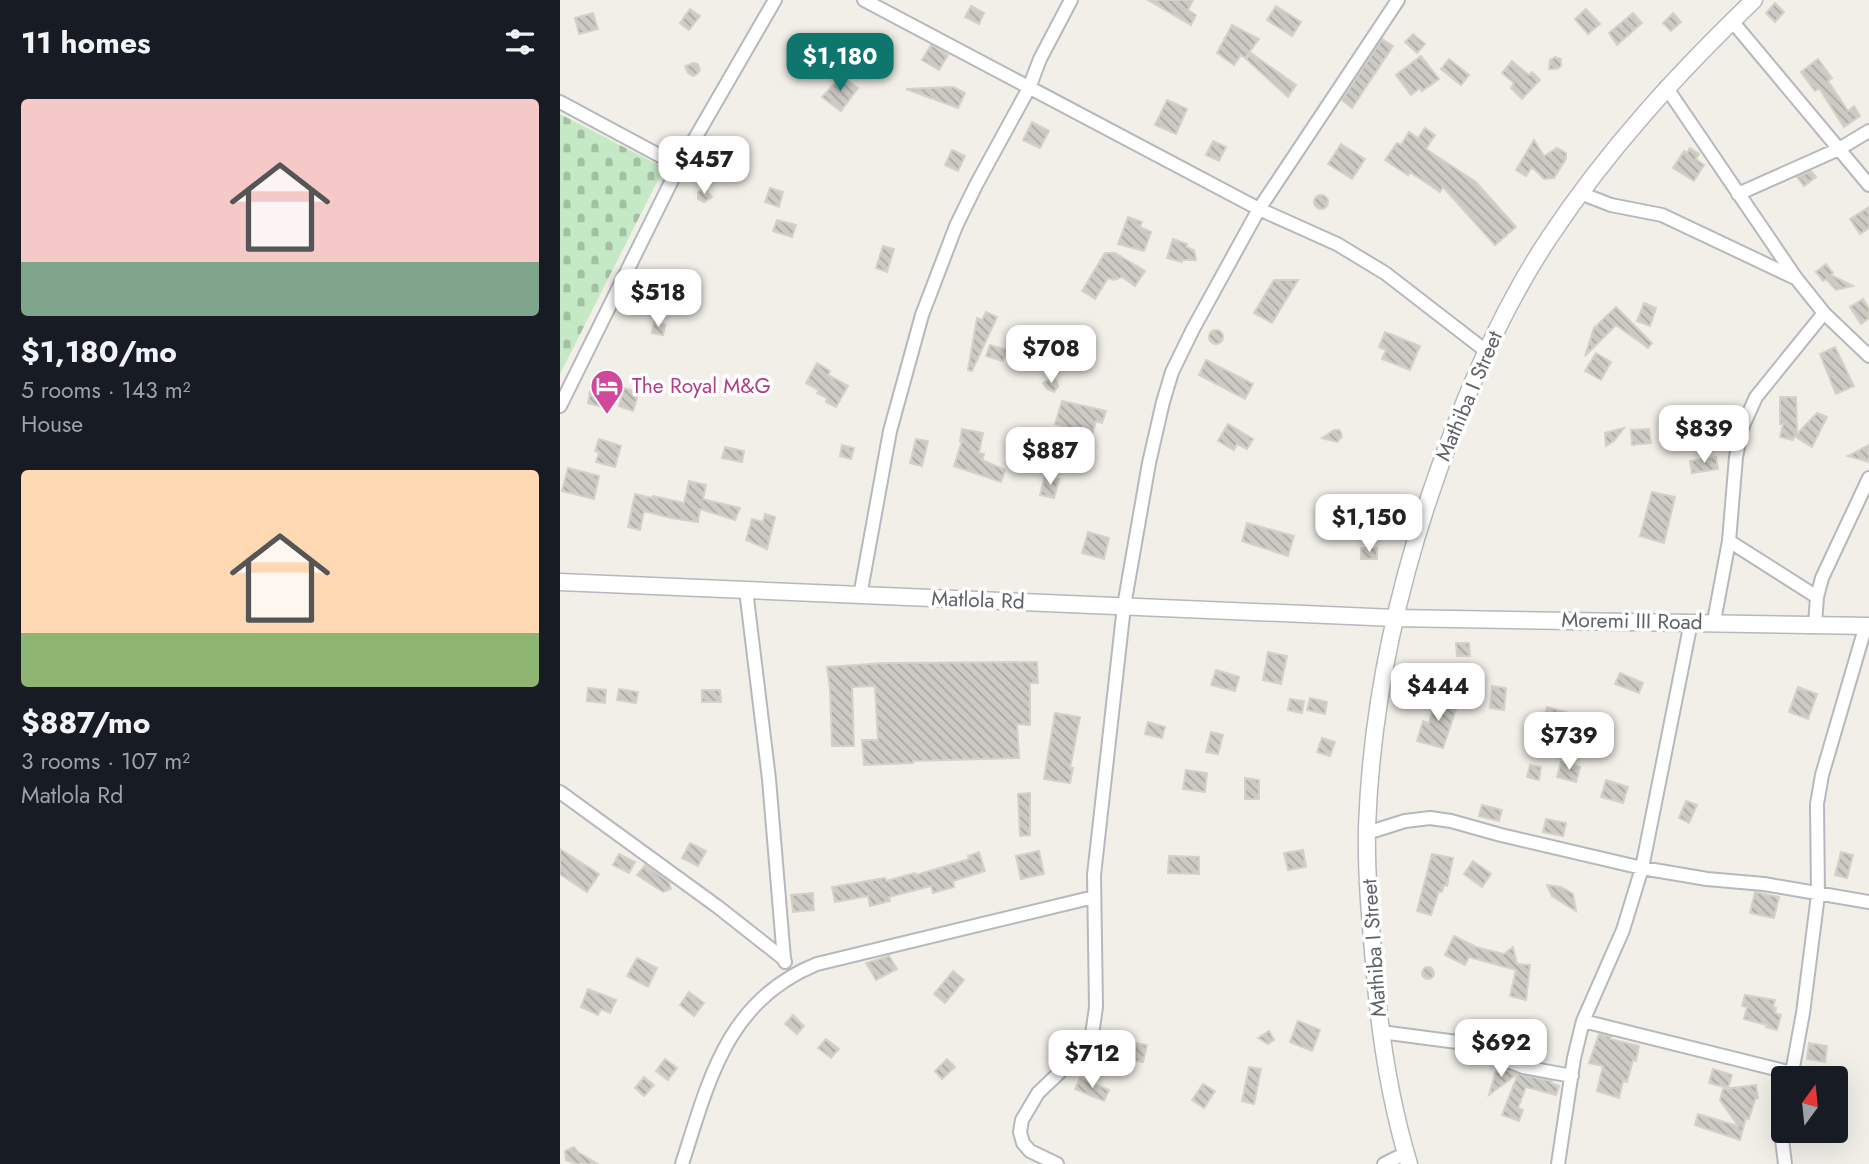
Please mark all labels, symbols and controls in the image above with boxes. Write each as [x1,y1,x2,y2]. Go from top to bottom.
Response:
text: 11 homes [21,21,151,64]
icon: filters [501,23,539,61]
pin: $1,180 [783,34,897,93]
text: $1,180 [803,39,877,73]
pin: $457 [663,136,745,196]
text: $457 [674,142,734,176]
icon: home [217,144,343,270]
pin: $518 [617,270,699,329]
text: $518 [630,275,686,309]
pin: $708 [1010,326,1092,385]
street label: Mathiba I Street [1428,326,1510,466]
text: $1,180/mo [21,330,177,373]
text: $708 [1022,331,1080,365]
hotel icon: The Royal M&G [588,367,626,416]
place label: The Royal M&G [632,371,771,401]
text: 5 rooms · 143 m² [21,373,191,407]
pin: $839 [1663,406,1745,465]
text: House [21,407,83,441]
text: $839 [1675,411,1733,445]
pin: $887 [1009,428,1091,487]
text: $887 [1022,433,1078,467]
pin: $1,150 [1312,494,1426,554]
text: $1,150 [1331,500,1407,534]
icon: home [217,515,343,641]
street label: Matlola Rd [931,583,1025,617]
street label: Moremi III Road [1561,605,1703,637]
pin: $444 [1397,664,1479,723]
text: $444 [1407,669,1469,703]
text: $887/mo [21,701,150,744]
pin: $739 [1528,712,1610,772]
text: $739 [1540,718,1598,752]
text: 3 rooms · 107 m² [21,744,190,778]
text: Matlola Rd [21,778,123,812]
street label: Mathiba I Street [1354,878,1394,1018]
pin: $692 [1460,1020,1542,1079]
text: $692 [1471,1025,1531,1059]
pin: $712 [1051,1030,1133,1090]
text: $712 [1065,1036,1119,1070]
north arrow [1771,1066,1848,1143]
map controls [1771,1066,1848,1143]

